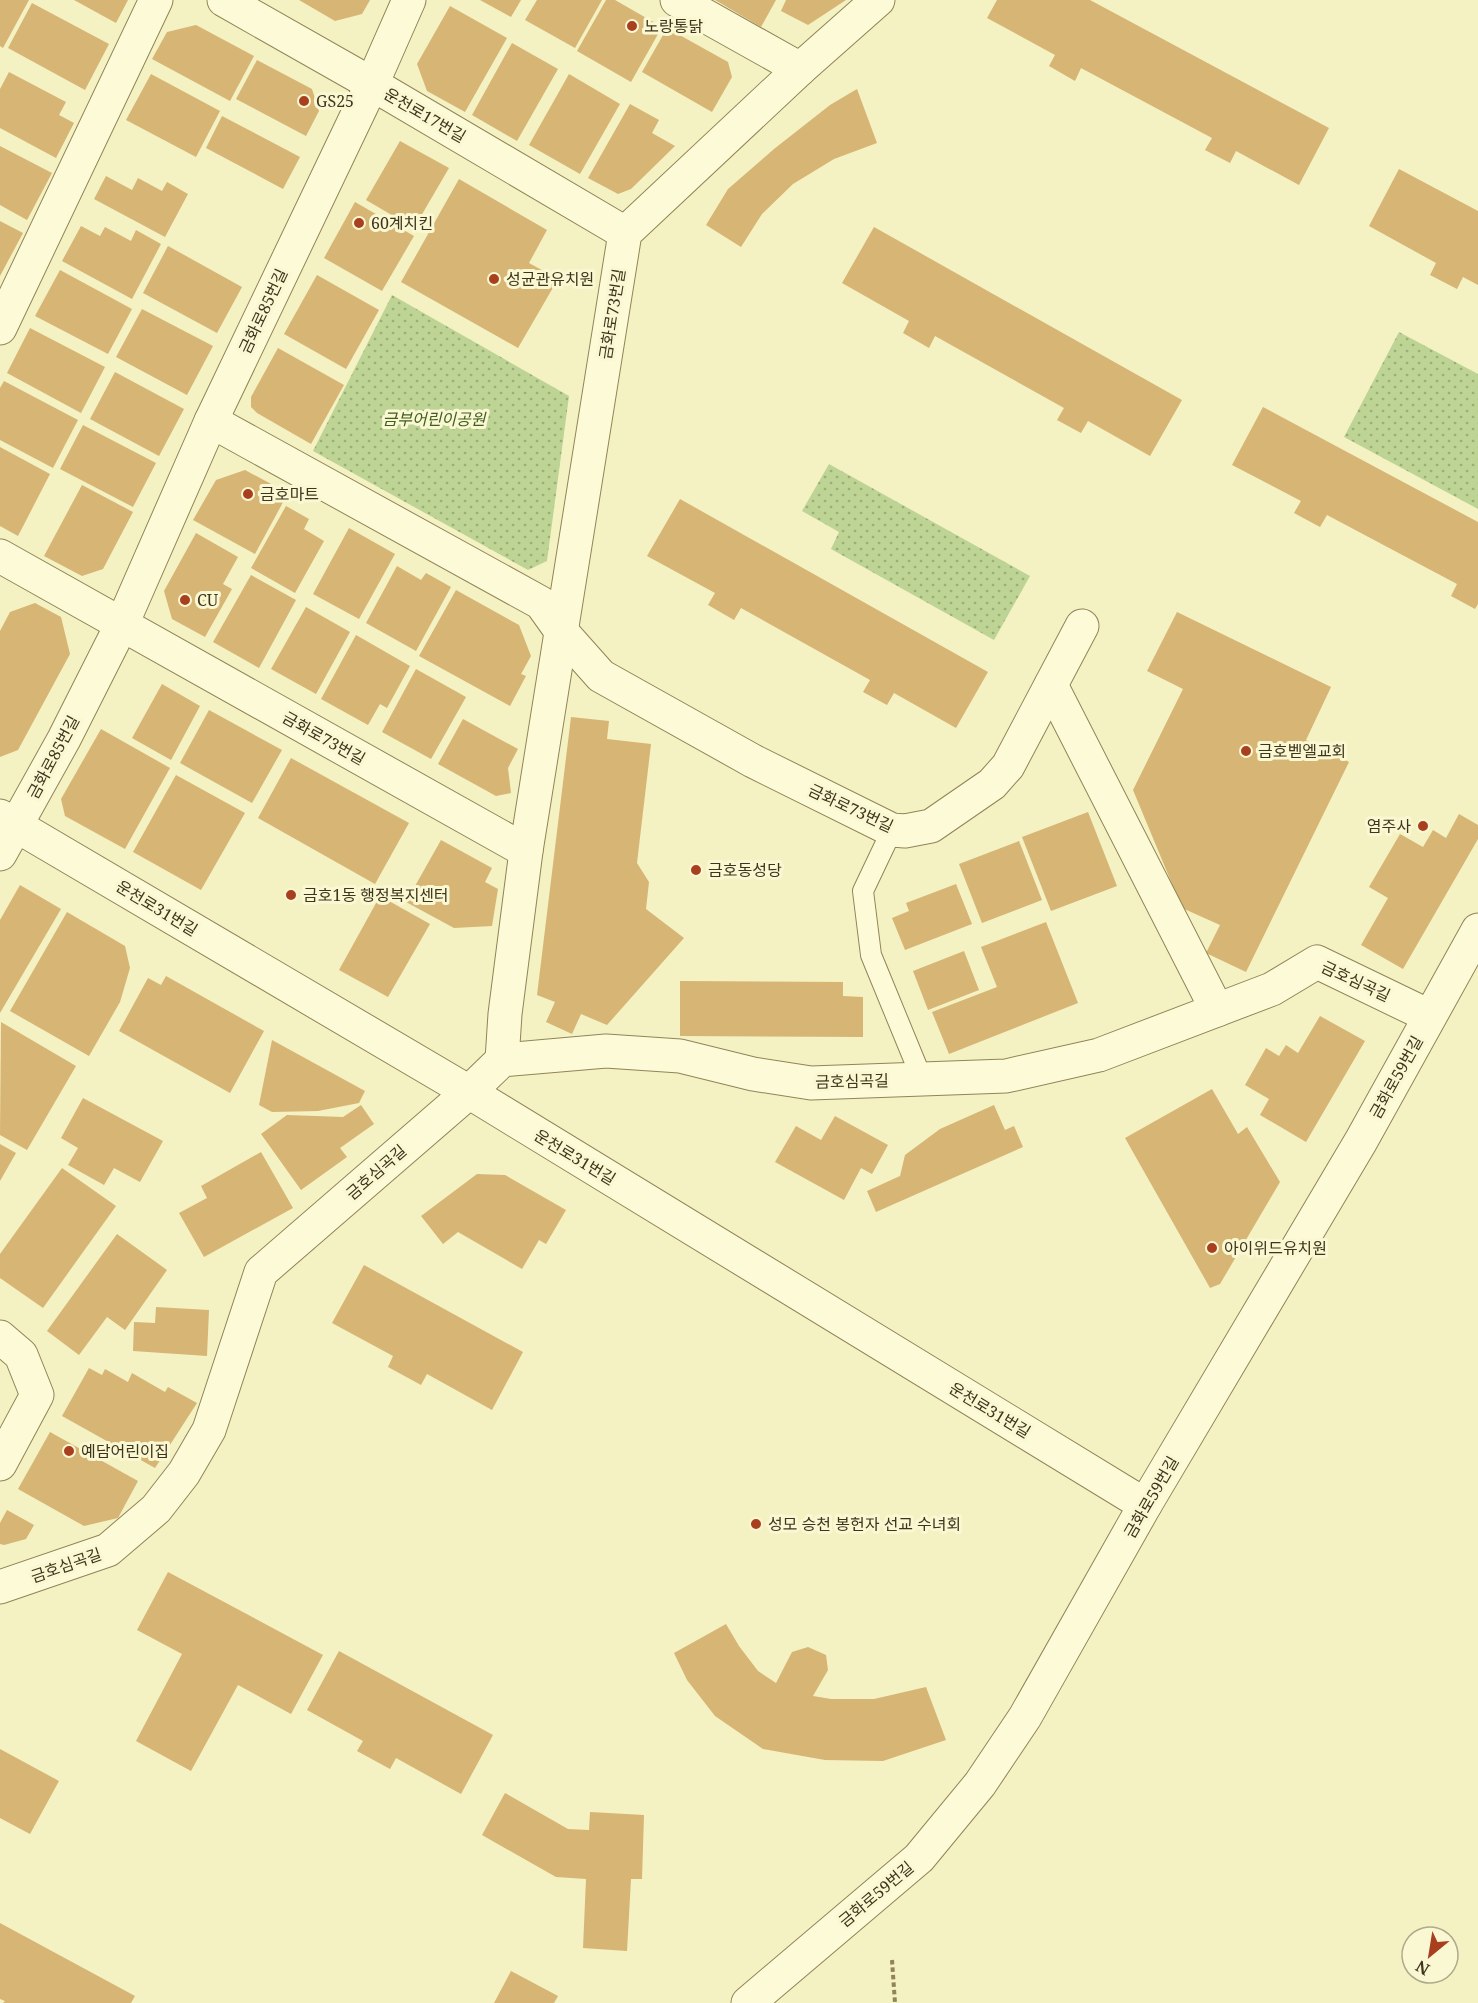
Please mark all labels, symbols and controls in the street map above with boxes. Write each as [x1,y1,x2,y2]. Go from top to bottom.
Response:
place label: 노랑통닭 [644,15,703,37]
marker: 노랑통닭 [625,19,639,33]
street label: 운천로17번길 [380,83,470,147]
place label: GS25 [316,90,354,112]
marker: GS25 [297,94,311,108]
place label: 60계치킨 [371,212,433,234]
marker: 60계치킨 [352,216,366,230]
street label: 금화로85번길 [234,265,292,357]
street label: 금화로73번길 [594,267,630,361]
place label: 성균관유치원 [506,268,594,290]
marker: 성균관유치원 [487,272,501,286]
park label: 금부어린이공원 [382,408,487,430]
place label: 금호마트 [260,483,319,505]
marker: 금호마트 [241,487,255,501]
place label: CU [197,589,219,611]
marker: CU [178,593,192,607]
street label: 금화로73번길 [279,706,369,770]
street label: 금화로85번길 [22,711,84,803]
place label: 금호벧엘교회 [1258,740,1346,762]
marker: 금호벧엘교회 [1239,744,1253,758]
street label: 금화로73번길 [805,779,897,837]
place label: 염주사 [1367,815,1411,837]
marker: 염주사 [1416,819,1430,833]
place label: 금호동성당 [708,859,782,881]
marker: 금호동성당 [689,863,703,877]
street label: 운천로31번길 [112,875,202,941]
place label: 금호1동 행정복지센터 [303,884,449,906]
marker: 금호1동 행정복지센터 [284,888,298,902]
street label: 금호심곡길 [1318,955,1394,1007]
street label: 금화로59번길 [1364,1032,1428,1122]
street label: 금호심곡길 [815,1069,889,1093]
street label: 운천로31번길 [530,1124,620,1190]
street label: 금호심곡길 [341,1140,411,1204]
place label: 아이위드유치원 [1224,1237,1327,1259]
marker: 아이위드유치원 [1205,1241,1219,1255]
street label: 운천로31번길 [945,1377,1035,1443]
place label: 예담어린이집 [81,1440,169,1462]
marker: 예담어린이집 [62,1444,76,1458]
street label: 금화로59번길 [1119,1452,1183,1542]
place label: 성모 승천 봉헌자 선교 수녀회 [768,1513,961,1535]
marker: 성모 승천 봉헌자 선교 수녀회 [749,1517,763,1531]
street label: 금호심곡길 [28,1543,104,1587]
street label: 금화로59번길 [834,1856,918,1932]
north arrow [1400,1925,1460,1985]
text: N [1411,1955,1433,1981]

